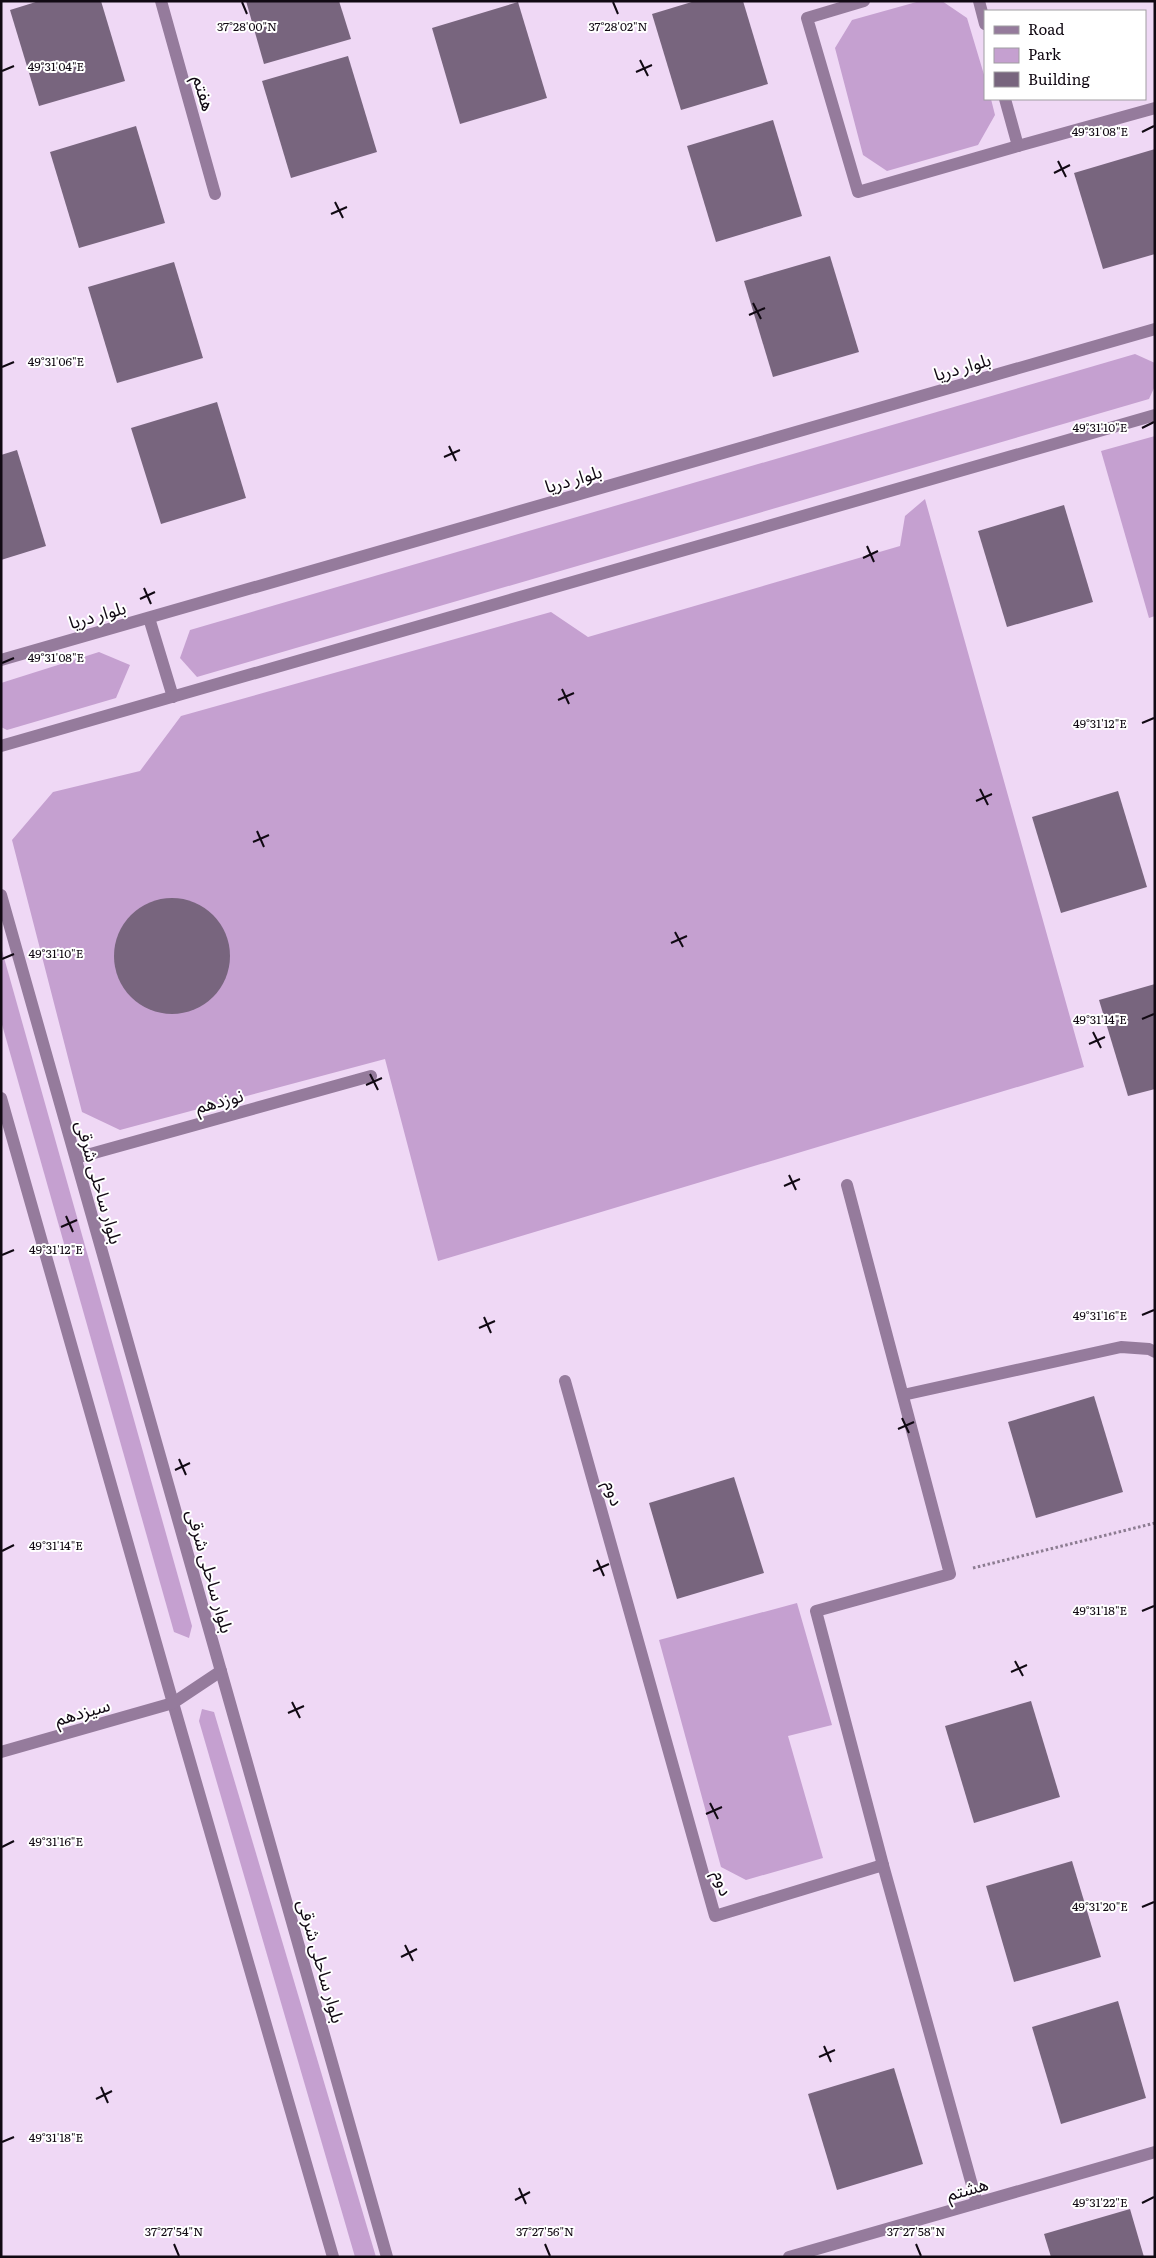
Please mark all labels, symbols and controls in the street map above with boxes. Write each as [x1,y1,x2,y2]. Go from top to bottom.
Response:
legend [984,10,1146,100]
text: 37°28'00"N [217,17,277,35]
text: 37°28'02"N [588,17,648,35]
text: Road [1028,17,1064,40]
text: Park [1028,42,1062,65]
text: 49°31'04"E [28,57,85,75]
text: Building [1028,67,1090,90]
street label: هفتم [186,72,223,114]
text: 49°31'08"E [1072,122,1129,140]
street label: بلوار دریا [930,345,994,387]
text: 49°31'06"E [28,352,85,370]
text: 49°31'10"E [1073,418,1128,436]
street label: بلوار دریا [541,457,605,499]
street label: بلوار دریا [65,593,129,635]
text: 49°31'08"E [28,648,85,666]
text: 49°31'12"E [1073,714,1127,732]
text: 49°31'10"E [29,944,84,962]
text: 49°31'14"E [1073,1010,1127,1028]
street label: نوزدهم [192,1081,246,1120]
street label: بلوار ساحلی شرقی [69,1117,131,1247]
text: 49°31'12"E [29,1240,83,1258]
text: 49°31'16"E [1073,1306,1127,1324]
street label: دوم [597,1477,631,1509]
street label: بلوار ساحلی شرقی [180,1506,242,1636]
text: 49°31'14"E [29,1536,83,1554]
text: 49°31'18"E [1073,1601,1128,1619]
street label: سیزدهم [51,1690,113,1733]
text: 49°31'16"E [29,1832,83,1850]
street label: دوم [706,1867,740,1899]
street label: بلوار ساحلی شرقی [291,1896,353,2026]
text: 49°31'20"E [1072,1897,1128,1915]
text: 49°31'18"E [29,2128,84,2146]
street label: هشتم [943,2169,991,2208]
text: 49°31'22"E [1072,2193,1128,2211]
text: 37°27'54"N [145,2222,203,2240]
text: 37°27'56"N [516,2222,574,2240]
text: 37°27'58"N [887,2222,945,2240]

